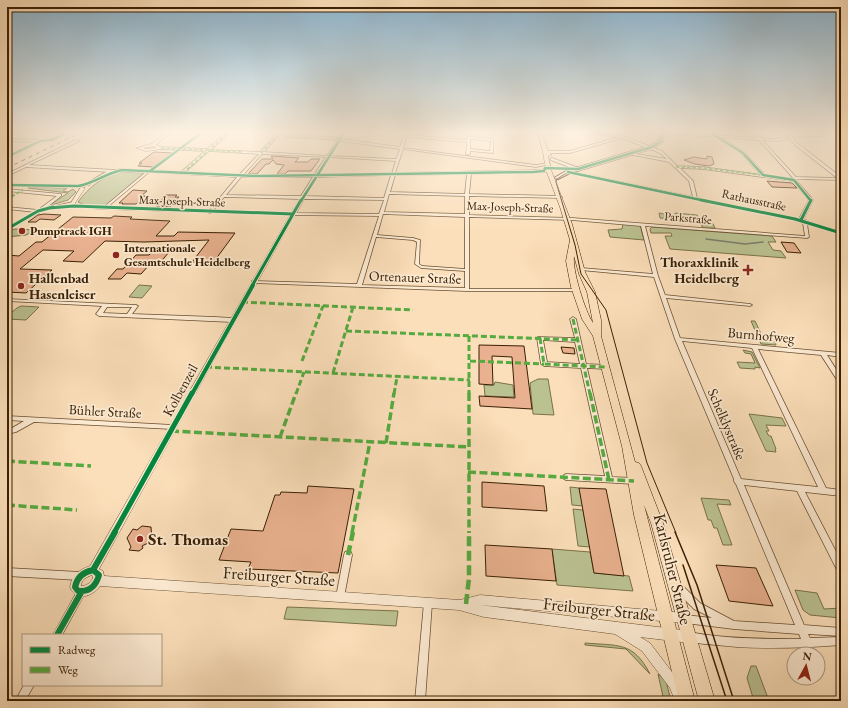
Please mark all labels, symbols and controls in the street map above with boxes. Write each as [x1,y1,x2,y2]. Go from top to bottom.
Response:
street label: Rathausstraße [720,185,788,215]
street label: Max-Joseph-Straße [138,191,226,211]
street label: Max-Joseph-Straße [466,197,554,217]
street label: Parkstraße [664,208,713,228]
place label: Pumptrack IGH [30,223,112,239]
marker: Pumptrack IGH [17,226,27,236]
place label: Internationale Gesamtschule Heidelberg [124,240,251,270]
marker: Internationale Gesamtschule Heidelberg [111,250,121,260]
place label: Thoraxklinik Heidelberg [660,253,740,287]
marker: Thoraxklinik Heidelberg [742,264,754,276]
street label: Ortenauer Straße [369,266,462,288]
place label: Hallenbad Hasenleiser [29,269,96,303]
marker: Hallenbad Hasenleiser [16,281,26,291]
street label: Burnhofweg [727,323,796,347]
street label: Kolbenzeil [158,360,202,419]
street label: Schelklystraße [704,386,750,463]
street label: Bühler Straße [68,400,142,422]
street label: Karlsruher Straße [649,511,698,627]
place label: St. Thomas [148,528,228,550]
marker: St. Thomas [135,534,145,544]
street label: Freiburger Straße [222,561,336,591]
street label: Freiburger Straße [542,592,656,626]
legend [22,634,162,686]
text: Radweg [58,642,96,658]
north arrow [786,646,826,686]
text: N [802,649,813,664]
text: Weg [58,662,78,678]

